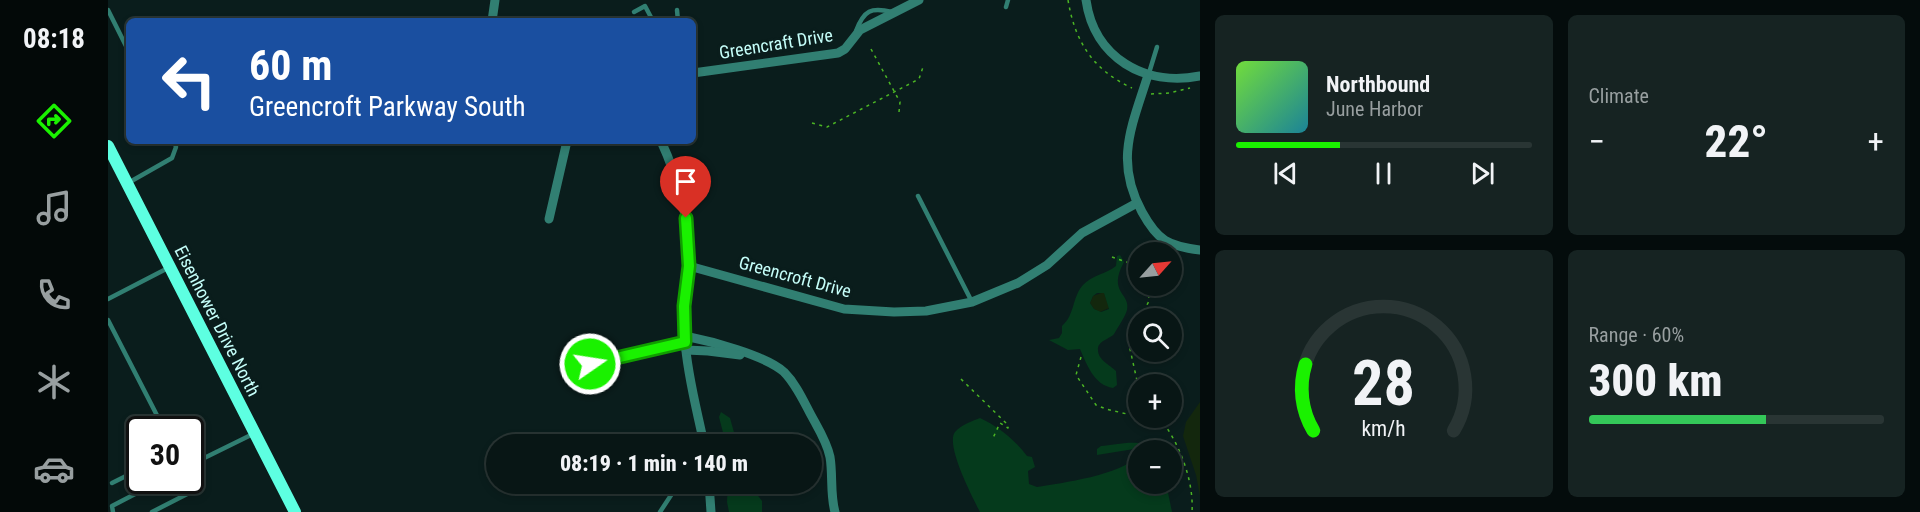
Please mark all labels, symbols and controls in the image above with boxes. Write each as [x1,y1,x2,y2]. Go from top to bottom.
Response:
text: 08:18 [23,23,85,55]
street label: Greencraft Drive [718,24,834,63]
text: 60 m [249,41,332,90]
icon: left [150,42,228,120]
text: Northbound [1326,72,1430,97]
text: Climate [1589,84,1649,108]
text: Greencroft Parkway South [249,91,526,123]
text: June Harbor [1326,97,1423,121]
icon: directions [33,100,75,142]
text: 22° [1705,115,1768,168]
text: − [1589,122,1605,161]
text: + [1868,122,1884,161]
pin [660,156,711,218]
icon: previous [1269,157,1302,190]
icon: pause [1367,157,1400,190]
icon: next [1466,157,1499,190]
icon: arrive [669,165,702,198]
icon: music [33,187,75,229]
street label: Eisenhower Drive North [170,242,265,400]
north arrow [1128,242,1182,296]
map controls [1128,242,1182,494]
street label: Greencroft Drive [737,251,854,302]
icon: phone [33,274,75,316]
button: search [1128,308,1182,362]
text: Range · 60% [1589,323,1684,347]
position arrow [558,332,622,396]
text: 28 [1352,347,1415,420]
text: 300 km [1589,354,1723,407]
icon: climate [33,361,75,403]
button: + [1128,374,1182,428]
speed limit sign: 30 [126,416,204,494]
text: km/h [1362,416,1406,441]
button: − [1128,440,1182,494]
icon: car [33,448,75,490]
text: 08:19 · 1 min · 140 m [560,451,748,476]

